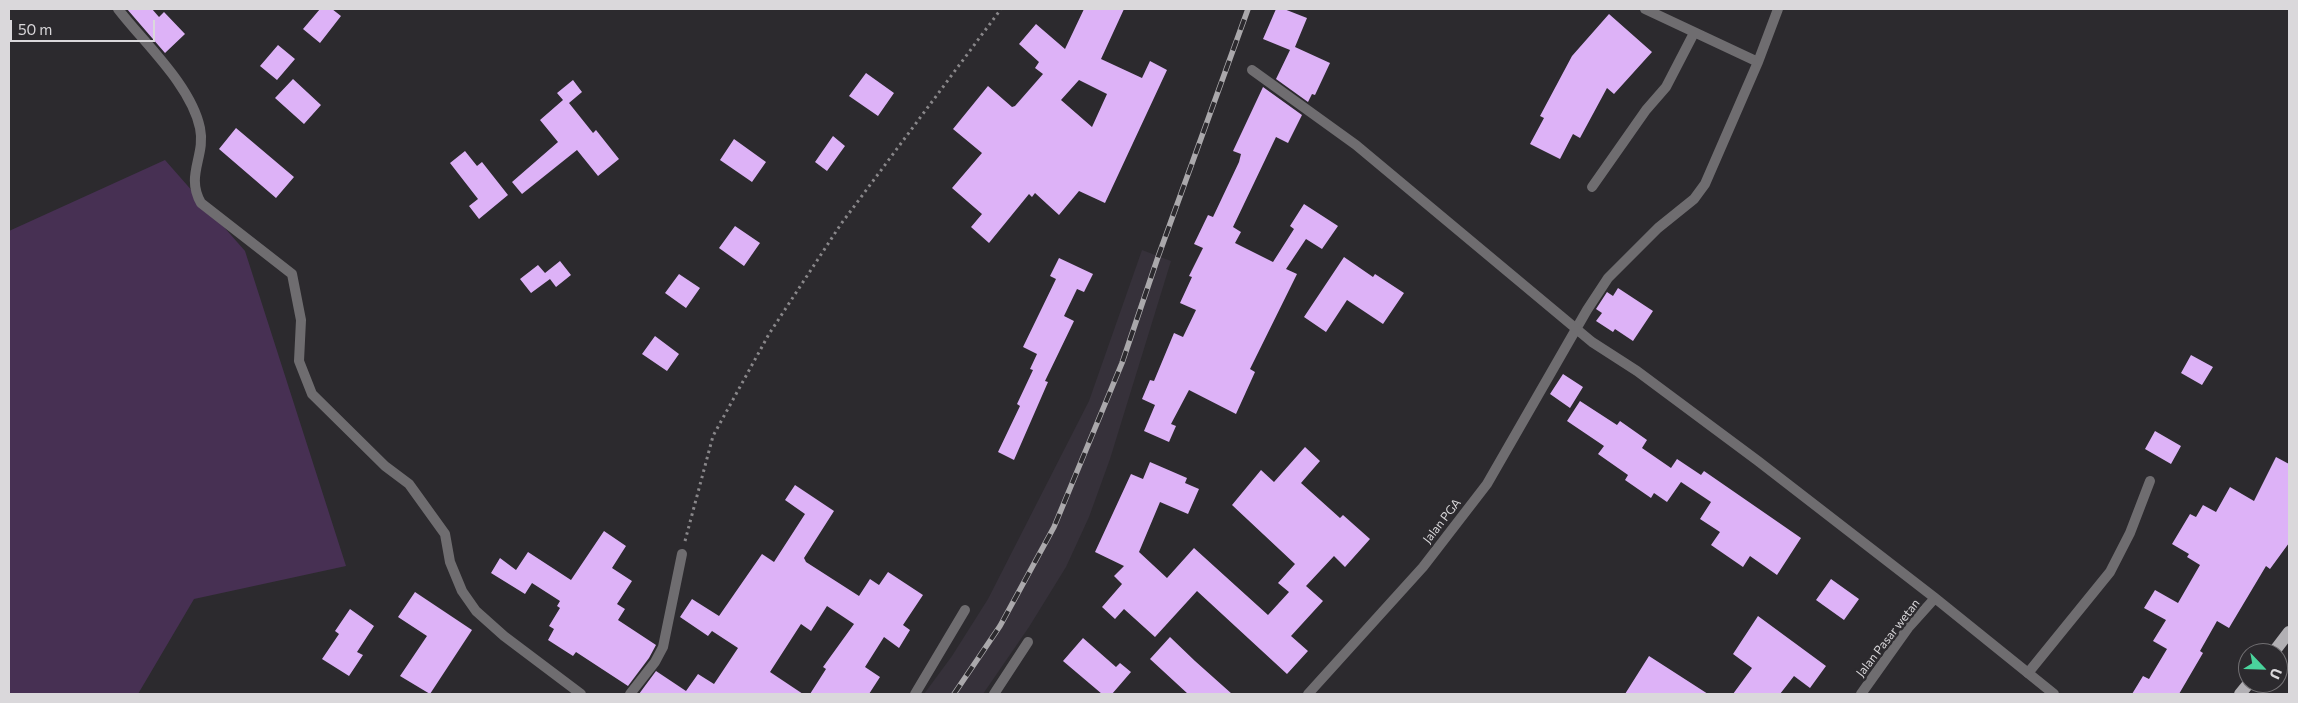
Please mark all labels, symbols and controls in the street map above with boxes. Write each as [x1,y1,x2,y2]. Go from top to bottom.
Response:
scale bar [12,10,158,42]
text: 50 m [18,20,52,38]
street label: Jalan PGA [1420,496,1464,546]
street label: Jalan Pasar wetan [1853,596,1923,680]
north arrow [2238,643,2288,693]
text: U [2266,666,2286,682]

